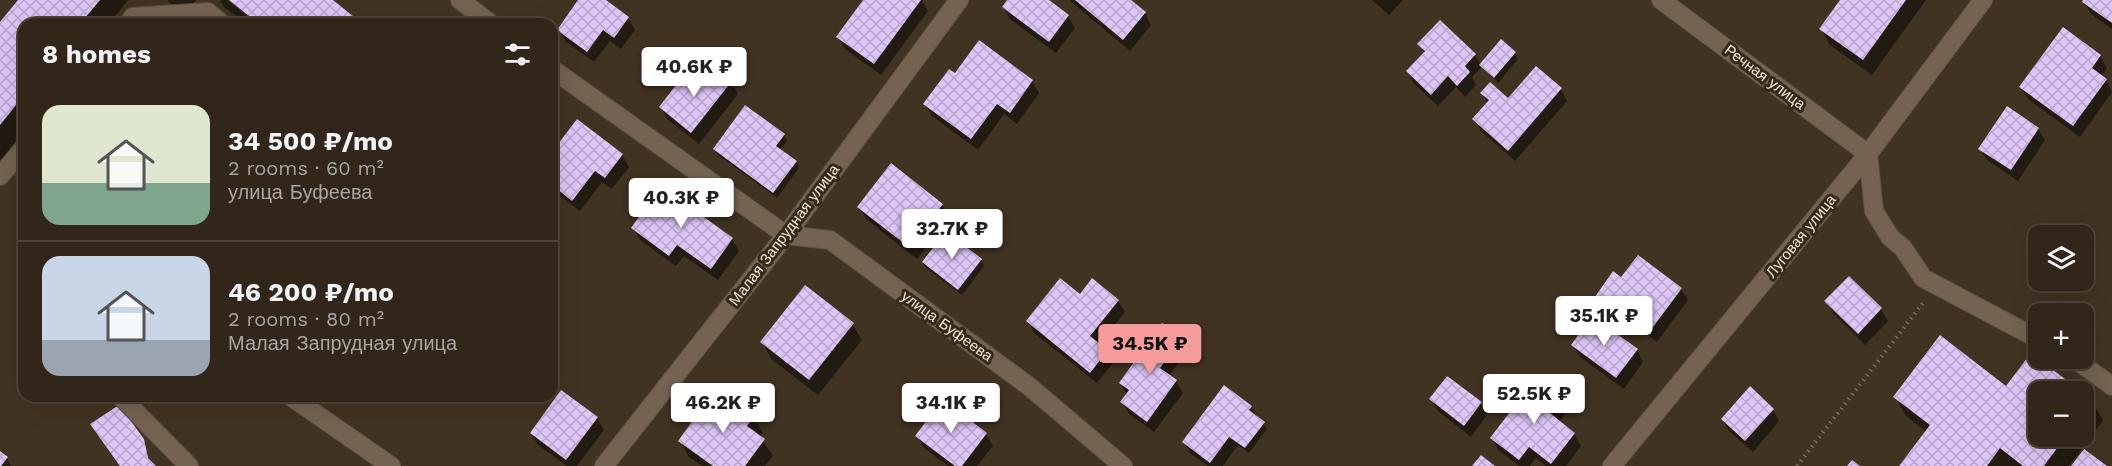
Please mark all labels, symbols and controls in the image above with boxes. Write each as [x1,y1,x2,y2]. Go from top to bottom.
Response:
icon: filters [501,38,534,71]
text: 8 homes [42,39,151,69]
street label: Речная улица [1721,41,1809,114]
pin: 40.6K ₽ [639,47,749,98]
text: 40.6K ₽ [656,54,732,78]
text: 34 500 ₽/mo [228,126,393,156]
icon: home [90,129,162,201]
text: 2 rooms · 60 m² [228,156,384,180]
street label: Малая Запрудная улица [725,160,843,309]
pin: 40.3K ₽ [626,178,736,229]
text: улица Буфеева [228,180,373,204]
text: 40.3K ₽ [643,185,719,209]
street label: Луговая улица [1762,190,1840,281]
pin: 32.7K ₽ [897,209,1007,260]
text: 32.7K ₽ [916,216,988,240]
map controls [2028,225,2094,447]
button: layers [2028,225,2094,291]
text: 46 200 ₽/mo [228,277,394,307]
icon: home [90,280,162,352]
street label: улица Буфеева [898,287,997,366]
pin: 35.1K ₽ [1549,296,1659,347]
text: 35.1K ₽ [1569,303,1639,327]
button: + [2028,303,2094,369]
text: 2 rooms · 80 m² [228,307,384,331]
pin: 34.5K ₽ [1095,324,1205,375]
text: Малая Запрудная улица [228,331,457,355]
text: 34.5K ₽ [1112,331,1188,355]
pin: 52.5K ₽ [1479,374,1589,425]
text: 52.5K ₽ [1497,381,1571,405]
button: − [2028,381,2094,447]
pin: 46.2K ₽ [668,383,778,434]
pin: 34.1K ₽ [896,383,1006,434]
text: 46.2K ₽ [685,390,761,414]
text: 34.1K ₽ [916,390,986,414]

